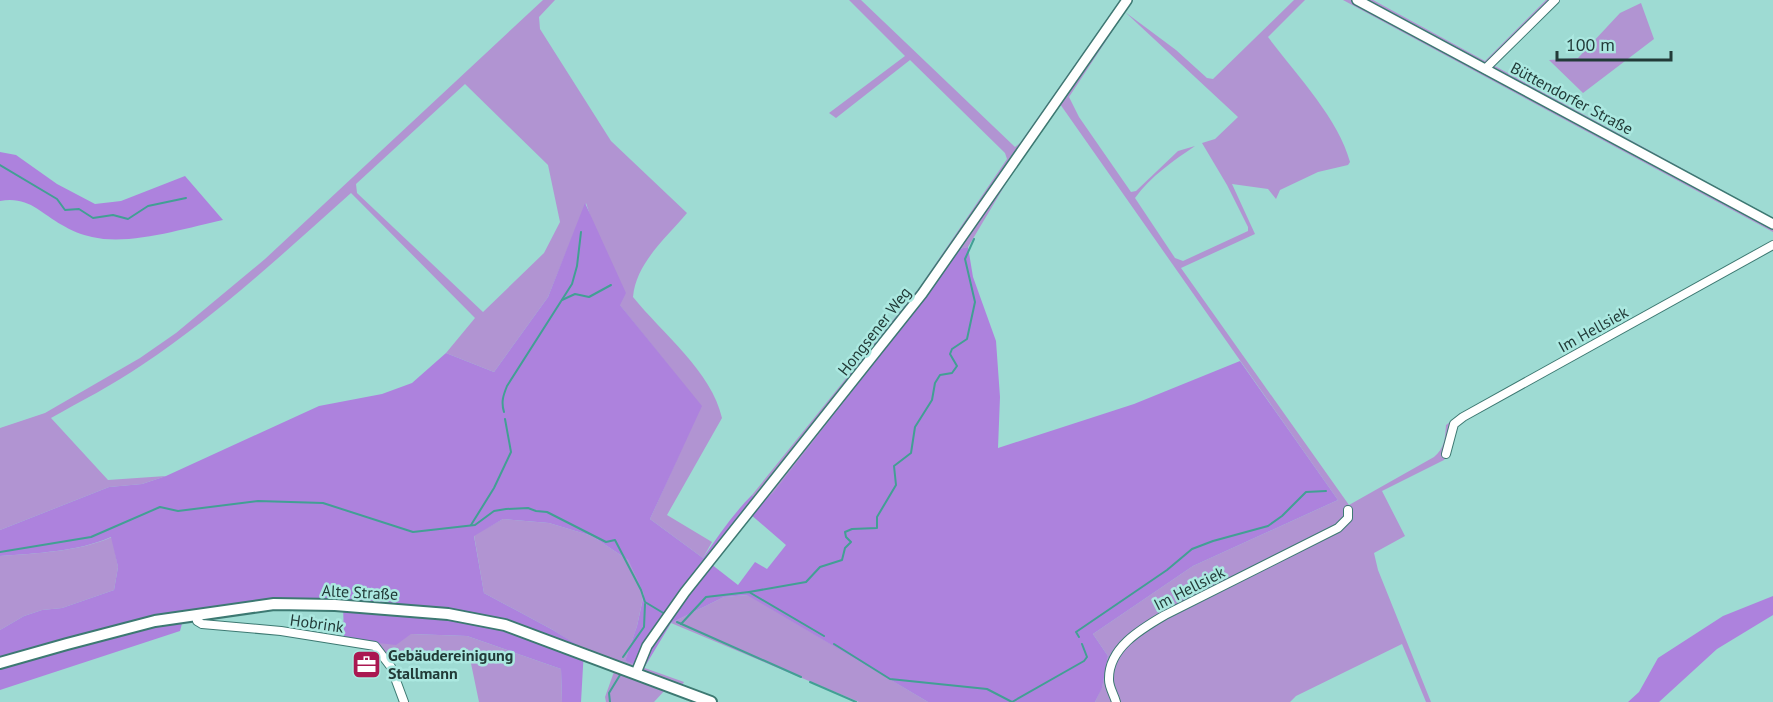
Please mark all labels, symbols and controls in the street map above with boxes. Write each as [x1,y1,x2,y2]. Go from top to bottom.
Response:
scale bar [1557,24,1671,62]
text: 100 m [1566,33,1615,56]
street label: Büttendorfer Straße [1507,57,1637,139]
street label: Hongsener Weg [833,283,915,379]
street label: Im Hellsiek [1554,301,1632,356]
street label: Im Hellsiek [1150,561,1228,614]
street label: Alte Straße [321,580,399,604]
street label: Hobrink [289,609,346,637]
place label: Gebäudereinigung Stallmann [388,645,513,683]
office icon: Gebäudereinigung Stallmann [351,648,383,680]

